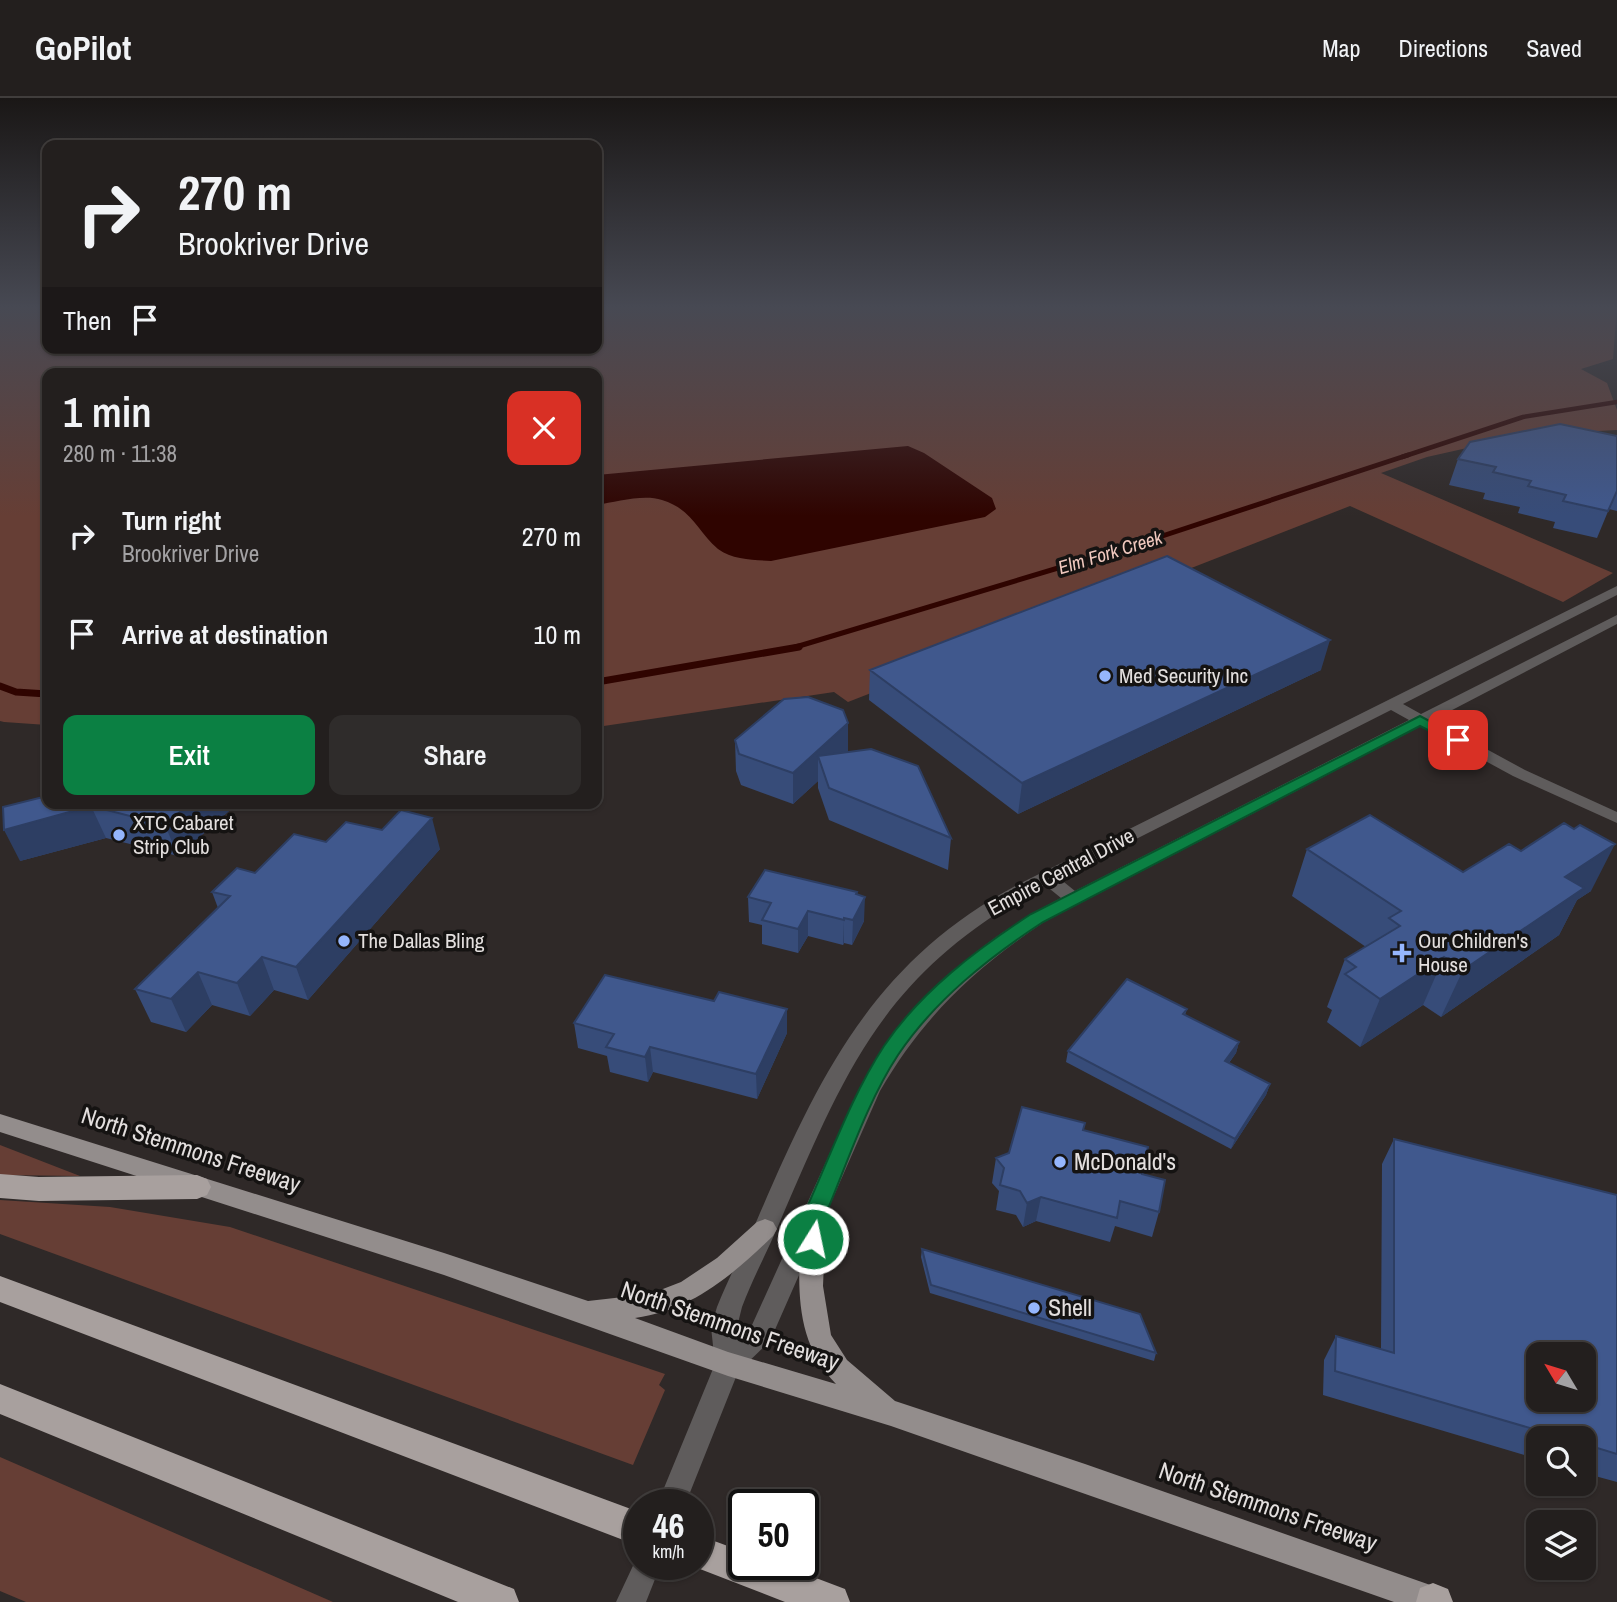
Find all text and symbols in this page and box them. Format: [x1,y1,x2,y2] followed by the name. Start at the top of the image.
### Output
[35,26,131,70] text: GoPilot
[1322,32,1360,64] text: Map
[1398,32,1488,64] text: Directions
[1526,32,1582,64] text: Saved
[178,159,292,225] text: 270 m
[63,168,154,259] icon: right
[178,222,369,265] text: Brookriver Drive
[126,301,164,339] icon: arrive
[63,303,112,338] text: Then
[63,384,152,440] text: 1 min
[507,391,581,465] button: close
[63,438,177,469] text: 280 m · 11:38
[122,503,221,538] text: Turn right
[63,517,101,555] icon: right
[522,519,581,554] text: 270 m
[1055,523,1166,580] water label: Elm Fork Creek
[122,538,259,569] text: Brookriver Drive
[63,615,101,653] icon: arrive
[122,617,328,652] text: Arrive at destination
[534,617,581,652] text: 10 m
[1119,661,1248,690] place label: Med Security Inc
[1097,668,1113,684] marker: Med Security Inc
[1428,710,1488,770] pin
[63,715,315,795] button: Exit
[329,715,581,795] button: Share
[1439,721,1477,759] icon: arrive
[133,808,234,861] place label: XTC Cabaret Strip Club
[983,821,1139,922] street label: Empire Central Drive
[111,827,127,843] marker: XTC Cabaret Strip Club
[358,926,485,955] place label: The Dallas Bling
[1418,926,1528,979] place label: Our Children's House
[336,933,352,949] marker: The Dallas Bling
[1392,943,1412,963] marker: Our Children's House
[78,1099,305,1200] street label: North Stemmons Freeway
[1074,1145,1176,1177] place label: McDonald's
[1052,1154,1068,1170] marker: McDonald's
[776,1202,850,1276] position arrow
[617,1273,844,1377] street label: North Stemmons Freeway
[1048,1291,1092,1323] place label: Shell
[1026,1300,1042,1316] marker: Shell
[1526,1342,1596,1412] north arrow
[1526,1342,1596,1580] map controls
[1526,1426,1596,1496] button: search
[1155,1454,1382,1558] street label: North Stemmons Freeway
[728,1489,819,1580] speed limit sign: 50
[653,1502,684,1549] text: 46
[1526,1510,1596,1580] button: layers
[653,1539,685,1564] text: km/h

